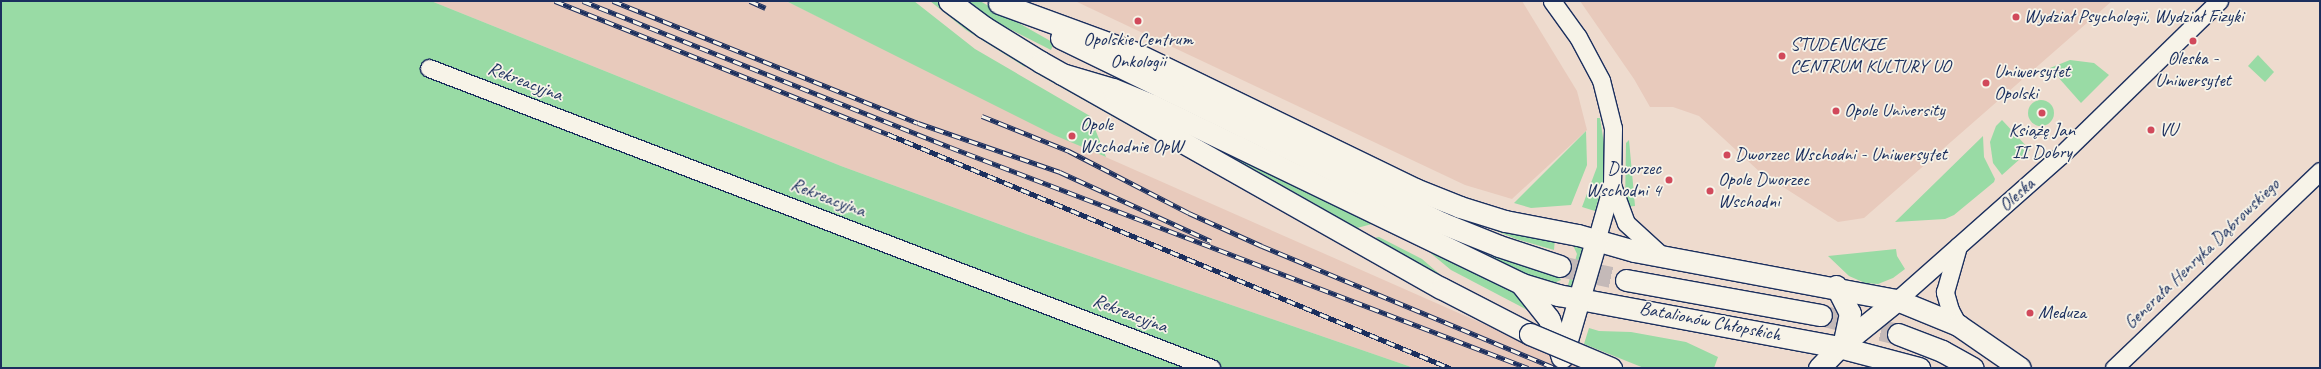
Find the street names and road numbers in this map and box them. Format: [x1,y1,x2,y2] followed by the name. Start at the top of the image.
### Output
[484,57,566,107] street label: Rekreacyjna
[787,173,869,223] street label: Rekreacyjna
[1994,173,2040,217] street label: Oleska
[2119,174,2285,334] street label: Generała Henryka Dąbrowskiego
[1089,289,1171,339] street label: Rekreacyjna
[1637,297,1783,347] street label: Batalionów Chłopskich

